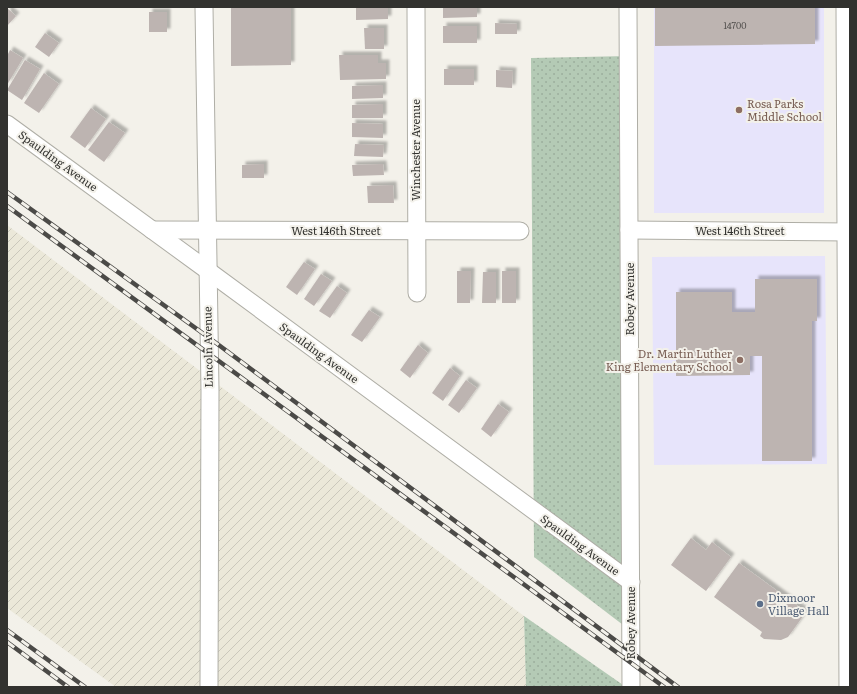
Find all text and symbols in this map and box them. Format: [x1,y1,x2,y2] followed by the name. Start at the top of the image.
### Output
[724,18,746,32] house number: 14700
[747,95,822,124] place label: Rosa Parks Middle School
[407,99,423,201] street label: Winchester Avenue
[734,105,744,115] marker: Rosa Parks Middle School
[16,126,102,195] street label: Spaulding Avenue
[291,222,381,238] street label: West 146th Street
[695,222,785,238] street label: West 146th Street
[621,262,637,336] street label: Robey Avenue
[198,306,216,388] street label: Lincoln Avenue
[277,318,363,387] street label: Spaulding Avenue
[606,345,733,374] place label: Dr. Martin Luther King Elementary School
[735,355,745,365] marker: Dr. Martin Luther King Elementary School
[538,510,624,579] street label: Spaulding Avenue
[622,586,638,660] street label: Robey Avenue
[768,589,830,618] place label: Dixmoor Village Hall
[755,599,765,609] marker: Dixmoor Village Hall

